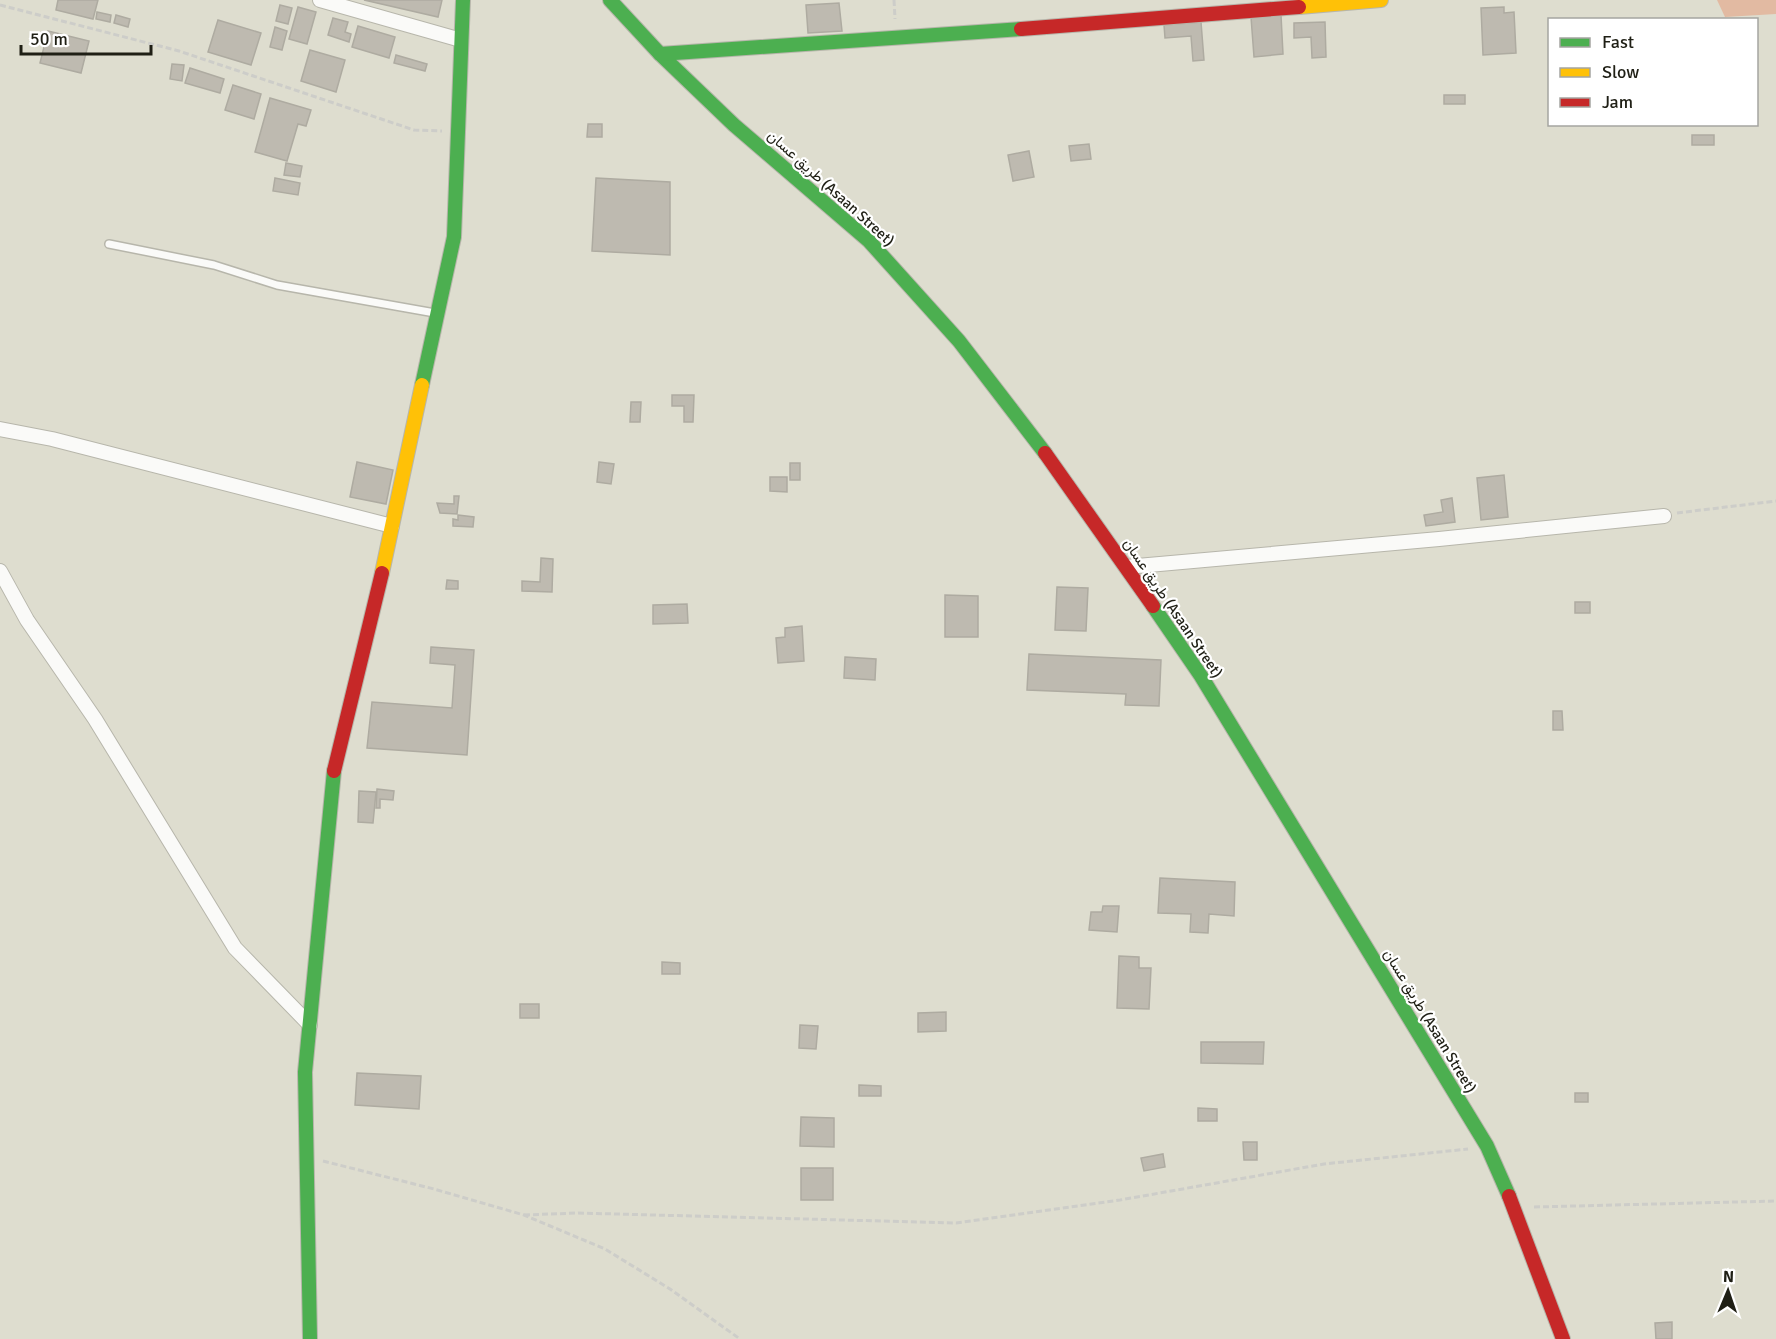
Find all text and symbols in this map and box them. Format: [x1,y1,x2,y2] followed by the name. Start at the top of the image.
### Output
[21,18,152,56] scale bar
[1548,18,1758,126] legend
[30,28,68,50] text: 50 m
[1602,31,1634,53] text: Fast
[1602,61,1639,83] text: Slow
[1602,91,1633,113] text: Jam
[763,126,898,250] street label: طريق عسان (Asaan Street)
[1119,535,1226,682] street label: طريق عسان (Asaan Street)
[1379,946,1480,1097] street label: طريق عسان (Asaan Street)
[1698,1261,1758,1321] north arrow
[1723,1267,1734,1287] text: N

